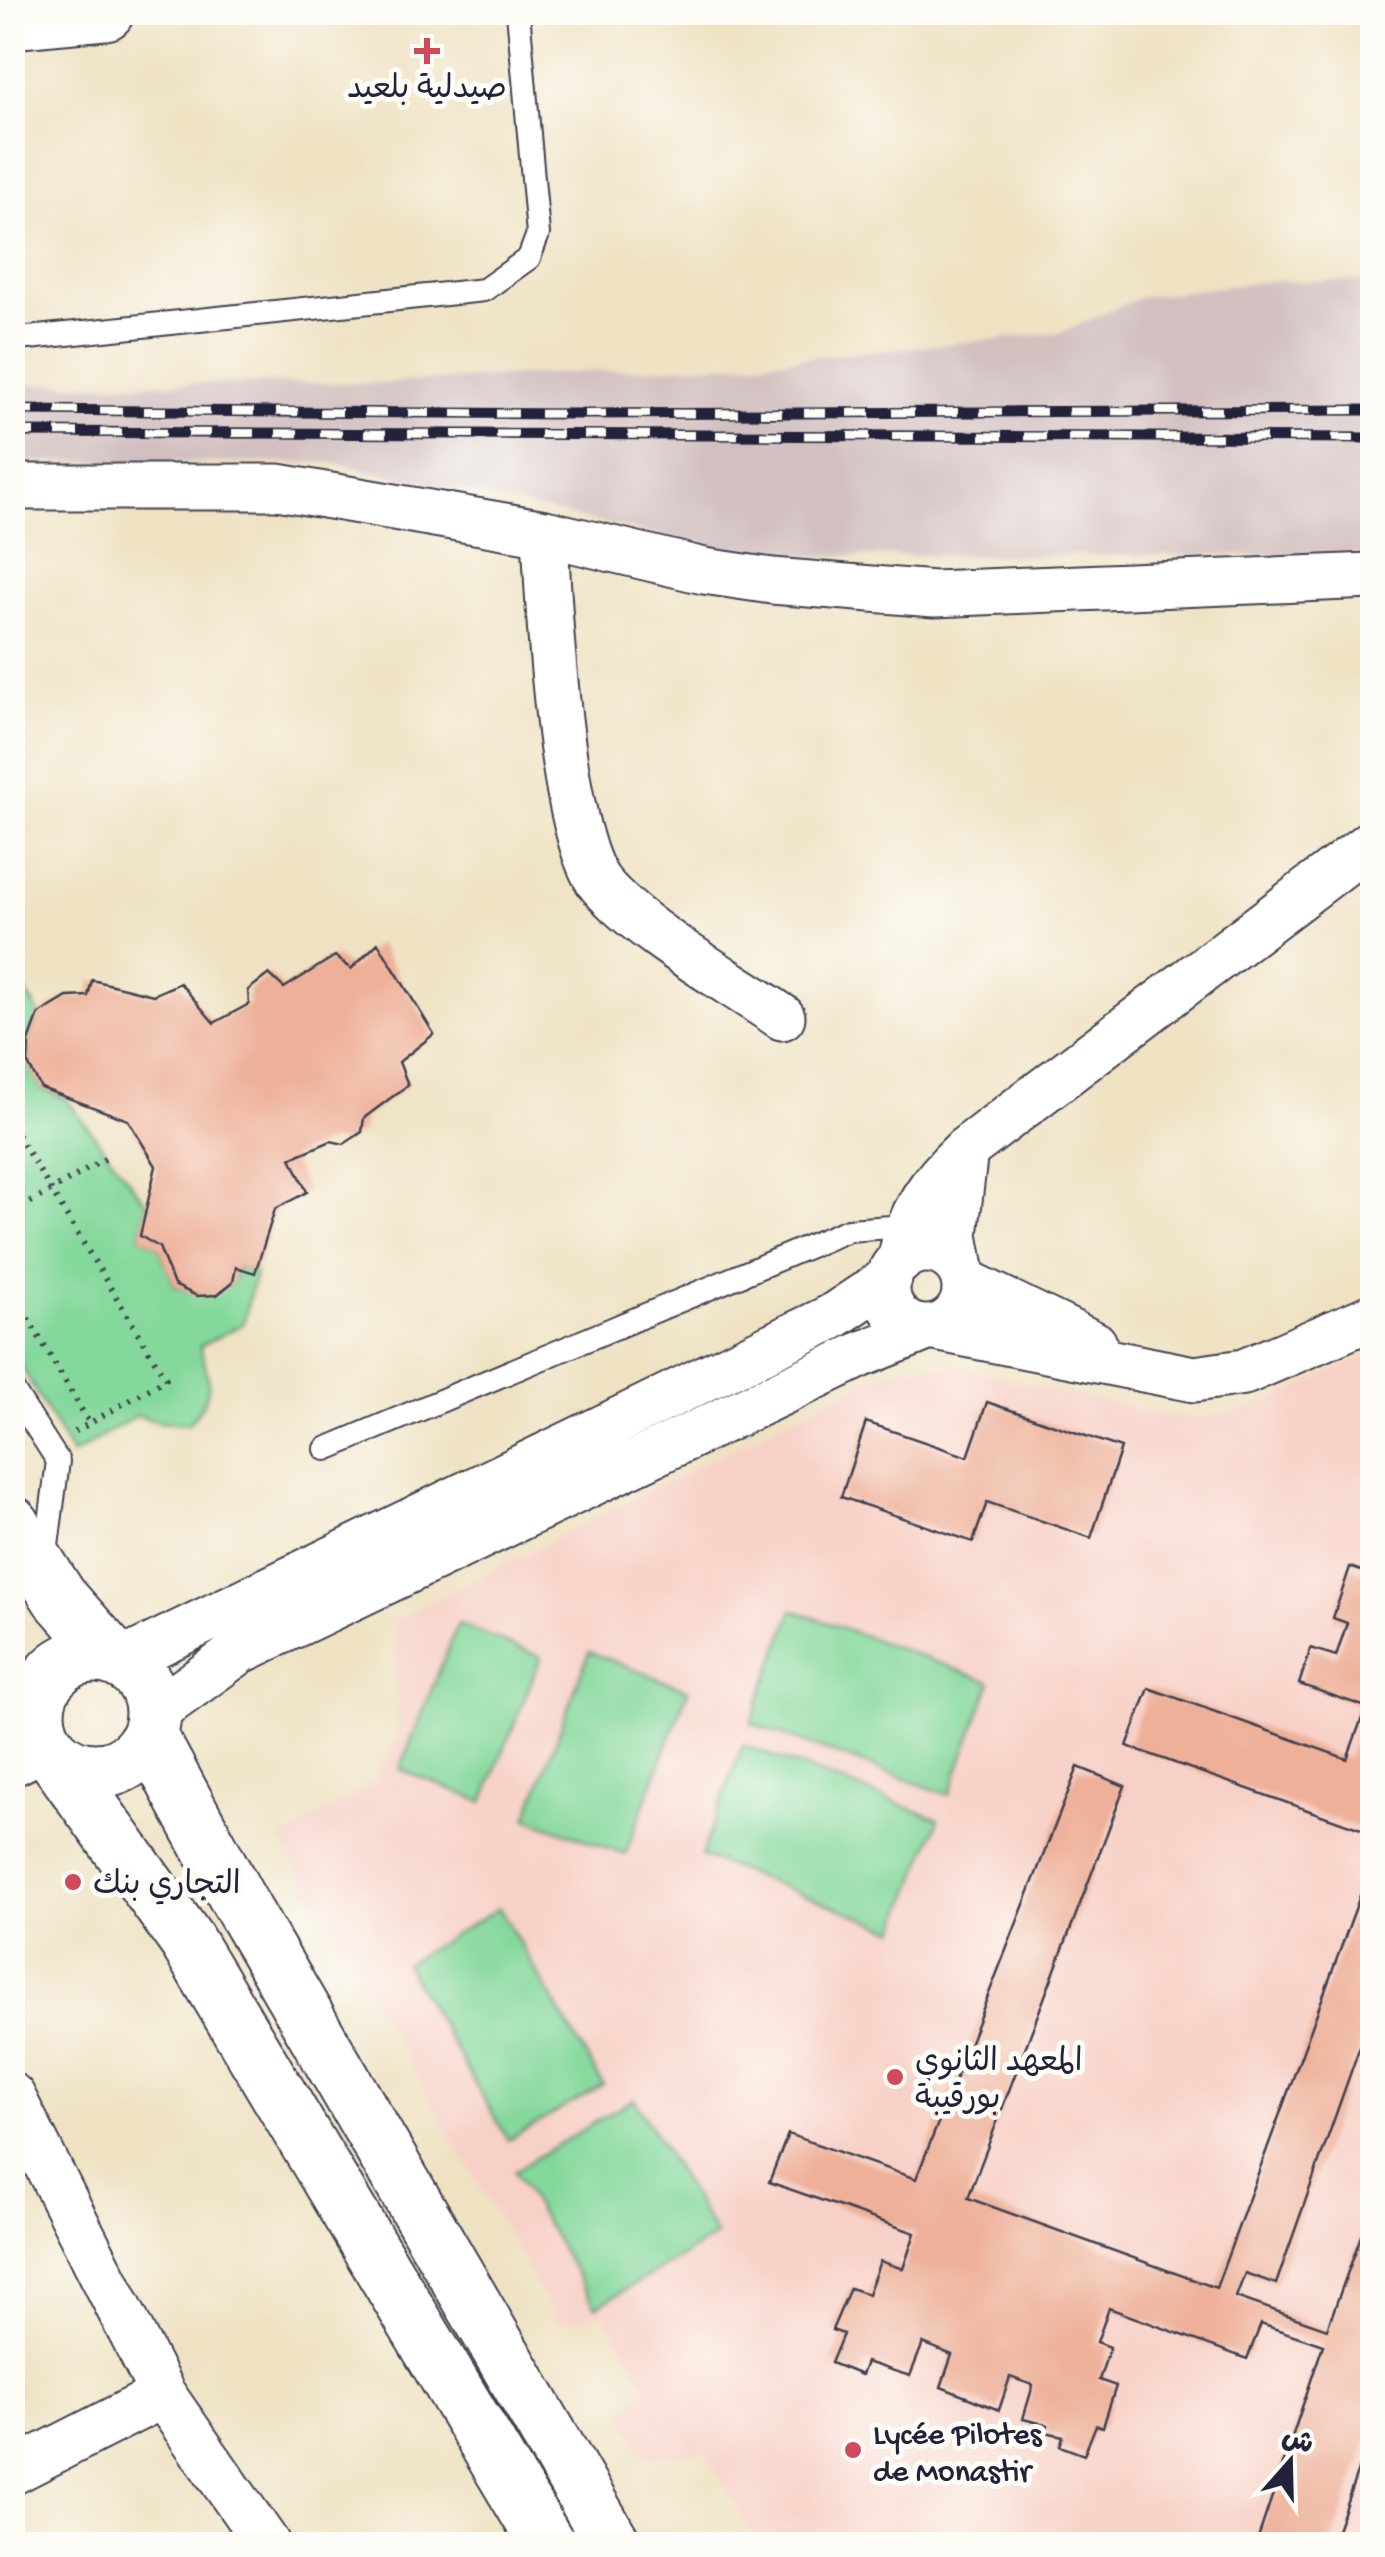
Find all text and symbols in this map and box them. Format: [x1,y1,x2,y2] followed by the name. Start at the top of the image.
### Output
[416,40,438,62] marker: صيدلية بلعيد
[347,72,507,110] place label: صيدلية بلعيد
[93,1868,241,1906] place label: التجاري بنك
[62,1871,84,1893] marker: التجاري بنك
[915,2045,1083,2120] place label: المعهد الثانوي بورقيبة
[884,2066,906,2088] marker: المعهد الثانوي بورقيبة
[1240,2412,1340,2512] north arrow
[873,2418,1043,2493] place label: Lycée Pilotes de Monastir
[1277,2422,1317,2464] text: ش
[842,2439,864,2461] marker: Lycée Pilotes de Monastir

